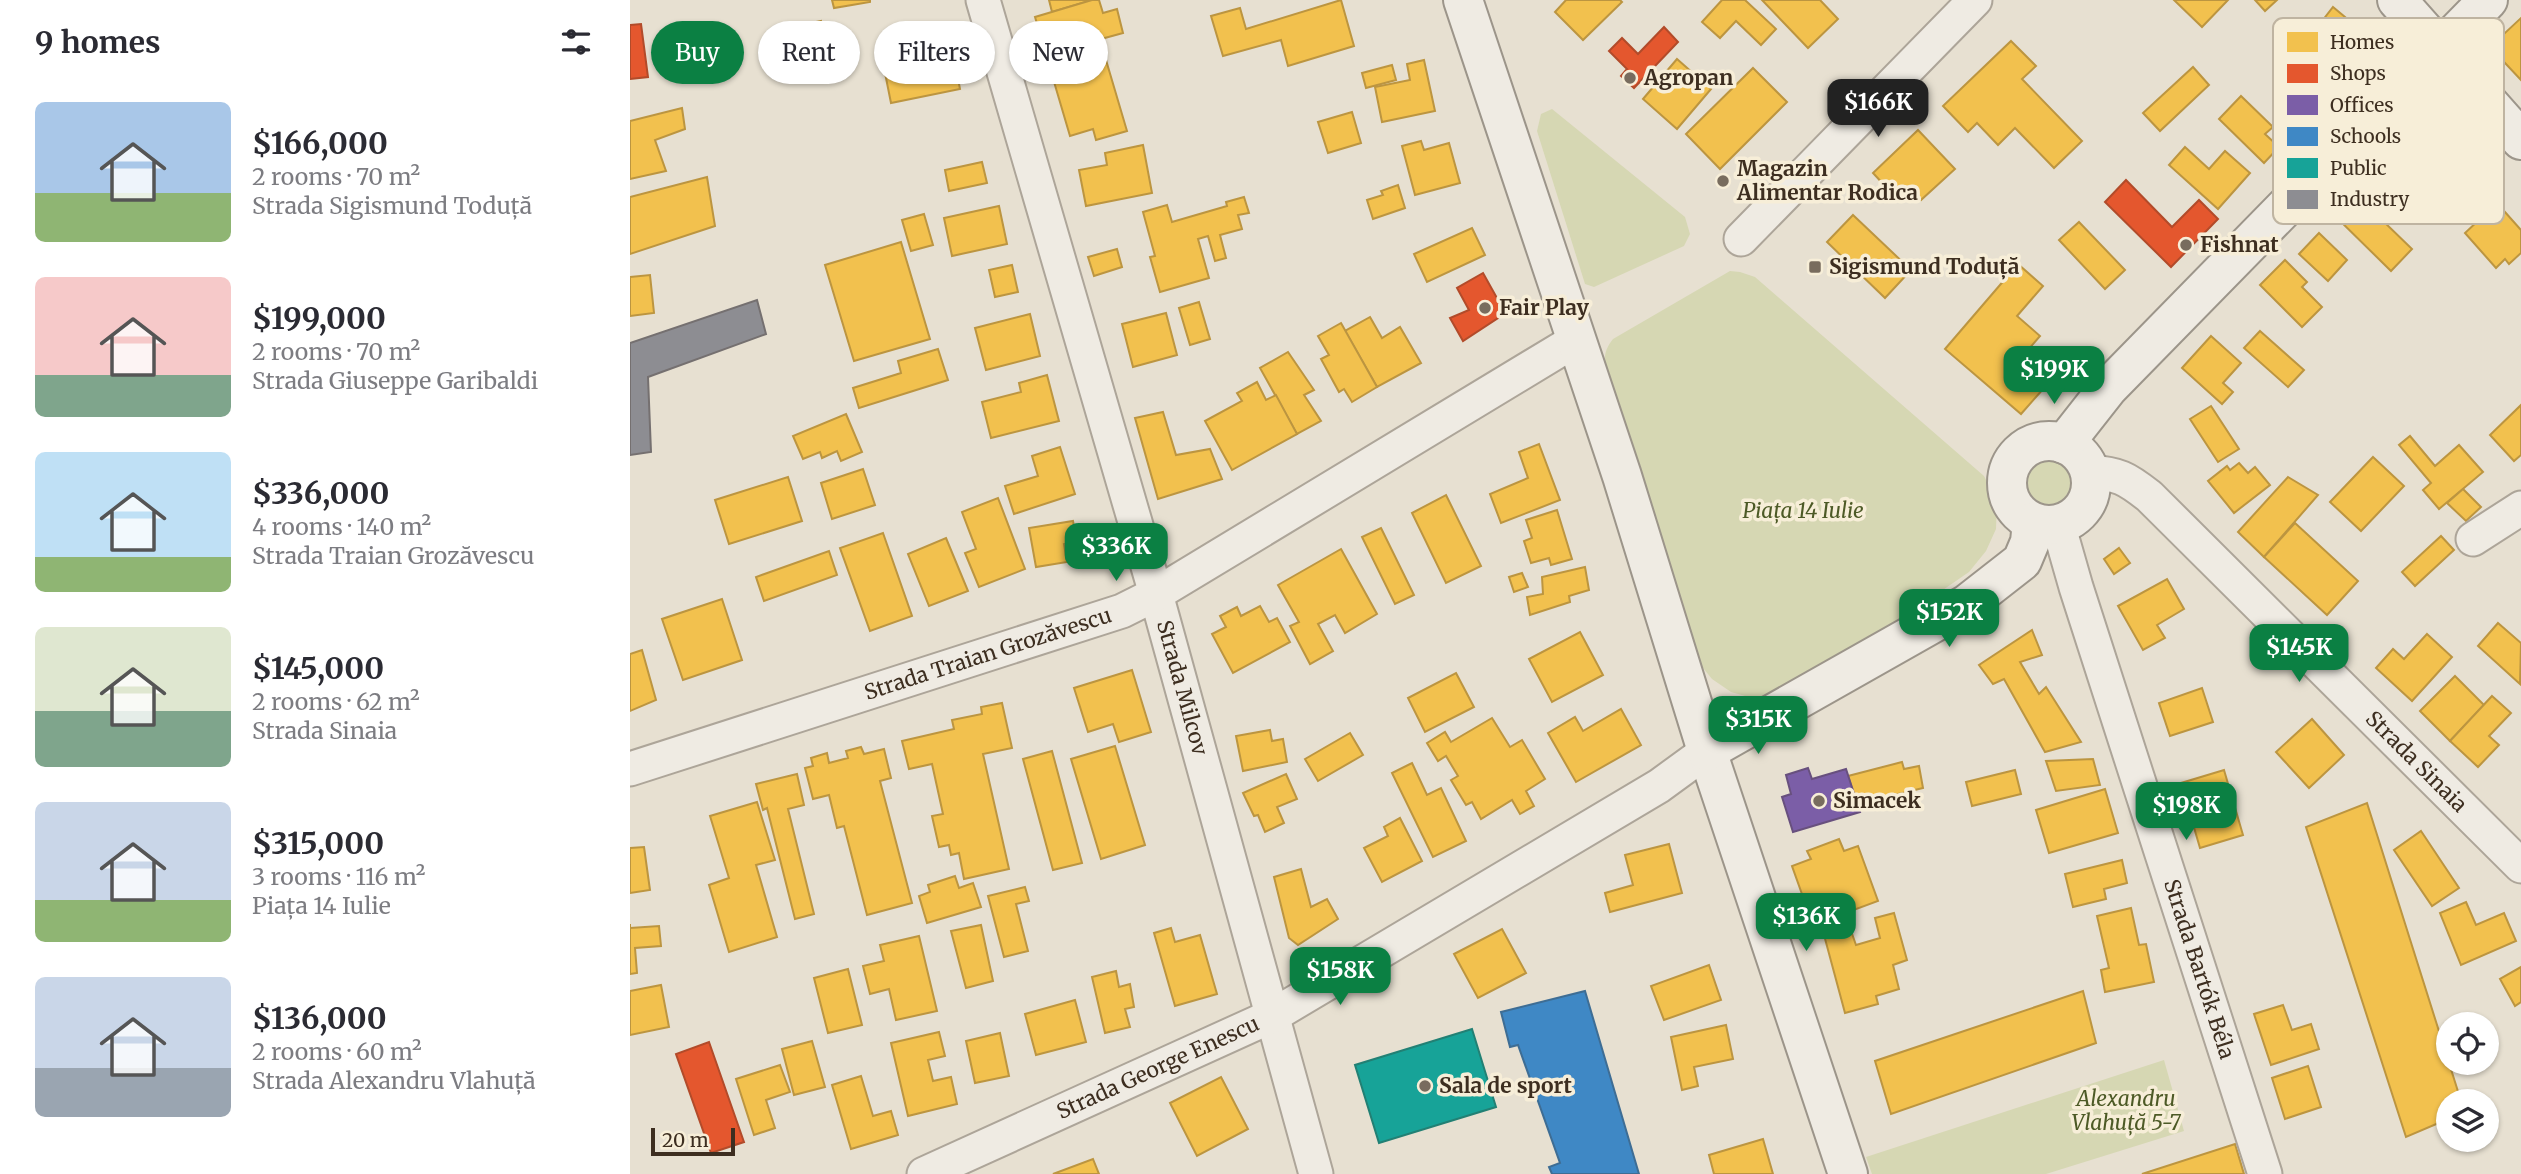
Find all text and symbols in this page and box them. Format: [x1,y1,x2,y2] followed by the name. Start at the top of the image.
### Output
[2273,18,2504,224] legend
[651,21,744,84] chip: Buy
[758,21,860,84] chip: Rent
[874,21,995,84] chip: Filters
[1009,21,1108,84] chip: New
[35,23,161,61] text: 9 homes
[557,23,595,61] icon: filters
[2330,30,2394,54] text: Homes
[2330,61,2386,85] text: Shops
[1643,64,1733,91] place label: Agropan
[1622,70,1638,86] marker: Agropan
[1829,80,1927,139] pin: $166K
[1843,87,1913,116] text: $166K
[2330,93,2394,117] text: Offices
[252,124,388,162] text: $166,000
[2330,124,2401,148] text: Schools
[91,130,175,214] icon: home
[1736,155,1918,206] place label: Magazin Alimentar Rodica
[2330,156,2387,180] text: Public
[252,162,420,191] text: 2 rooms · 70 m²
[1715,173,1731,189] marker: Magazin Alimentar Rodica
[2330,187,2409,211] text: Industry
[252,191,532,220] text: Strada Sigismund Toduță
[2200,231,2279,258] place label: Fishnat
[2178,237,2194,253] marker: Fishnat
[1829,253,2020,280] place label: Sigismund Toduță
[1807,259,1823,275] marker: Sigismund Toduță
[1499,294,1590,321] place label: Fair Play
[252,299,386,337] text: $199,000
[1477,300,1493,316] marker: Fair Play
[91,305,175,389] icon: home
[252,337,420,366] text: 2 rooms · 70 m²
[2005,346,2103,406] pin: $199K
[2020,354,2088,383] text: $199K
[252,366,538,395] text: Strada Giuseppe Garibaldi
[252,474,389,512] text: $336,000
[91,480,175,564] icon: home
[1742,497,1864,524] park label: Piața 14 Iulie
[252,512,431,541] text: 4 rooms · 140 m²
[1067,524,1165,583] pin: $336K
[1081,531,1151,560] text: $336K
[252,541,535,570] text: Strada Traian Grozăvescu
[1900,590,1998,649] pin: $152K
[1915,597,1983,626] text: $152K
[861,601,1115,706] street label: Strada Traian Grozăvescu
[1151,617,1214,759] street label: Strada Milcov
[2250,624,2348,684] pin: $145K
[2265,632,2333,661] text: $145K
[252,649,384,687] text: $145,000
[91,655,175,739] icon: home
[252,687,420,716] text: 2 rooms · 62 m²
[1709,696,1807,756] pin: $315K
[1724,704,1792,733] text: $315K
[2360,705,2473,818] street label: Strada Sinaia
[252,716,397,745] text: Strada Sinaia
[2137,782,2235,842] pin: $198K
[1833,787,1921,814] place label: Simacek
[2152,790,2220,819] text: $198K
[1811,793,1827,809] marker: Simacek
[252,824,384,862] text: $315,000
[91,830,175,914] icon: home
[252,862,426,891] text: 3 rooms · 116 m²
[2158,876,2241,1062] street label: Strada Bartók Béla
[252,891,391,920] text: Piața 14 Iulie
[1757,894,1855,953] pin: $136K
[1772,901,1840,930] text: $136K
[1291,948,1389,1007] pin: $158K
[1306,955,1374,984] text: $158K
[252,999,387,1037] text: $136,000
[91,1005,175,1089] icon: home
[1052,1010,1263,1125] street label: Strada George Enescu
[2436,1012,2499,1152] map controls
[2436,1012,2499,1075] button: locate
[252,1037,422,1066] text: 2 rooms · 60 m²
[252,1066,536,1095] text: Strada Alexandru Vlahuță
[1439,1072,1572,1099] place label: Sala de sport
[1417,1078,1433,1094] marker: Sala de sport
[2072,1085,2181,1136] park label: Alexandru Vlahuță 5-7
[2436,1089,2499,1152] button: layers
[651,1125,735,1157] scale bar
[662,1128,709,1152] text: 20 m

